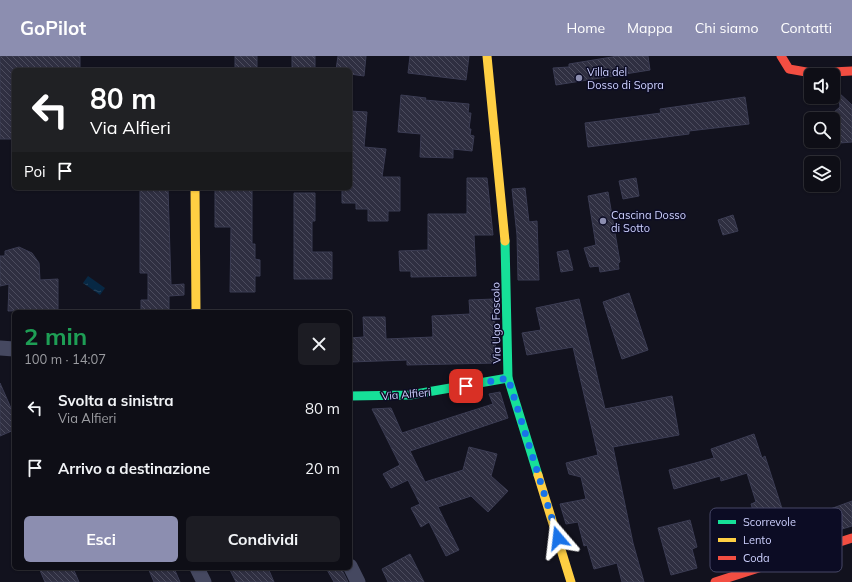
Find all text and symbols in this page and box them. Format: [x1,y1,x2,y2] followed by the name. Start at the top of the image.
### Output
[20,16,86,40] text: GoPilot
[566,19,605,37] text: Home
[627,19,673,37] text: Mappa
[695,19,758,37] text: Chi siamo
[780,19,832,37] text: Contatti
[587,65,664,92] place label: Villa del Dosso di Sopra
[804,68,840,192] map controls
[804,68,840,104] button: sound
[574,73,584,83] marker: Villa del Dosso di Sopra
[90,81,156,116] text: 80 m
[24,84,76,136] icon: left
[804,112,840,148] button: search
[90,116,171,139] text: Via Alfieri
[804,156,840,192] button: layers
[54,160,76,182] icon: arrive
[24,162,46,181] text: Poi
[611,208,686,235] place label: Cascina Dosso di Sotto
[598,216,608,226] marker: Cascina Dosso di Sotto
[488,282,504,364] street label: Via Ugo Foscolo
[24,321,87,351] text: 2 min
[298,323,340,365] button: close
[24,351,106,367] text: 100 m · 14:07
[449,369,483,403] pin
[455,375,477,397] icon: arrive
[381,385,431,403] street label: Via Alfieri
[58,391,174,410] text: Svolta a sinistra
[24,397,46,419] icon: left
[305,399,340,418] text: 80 m
[58,410,116,426] text: Via Alfieri
[24,457,46,479] icon: arrive
[58,459,210,478] text: Arrivo a destinazione
[305,459,340,478] text: 20 m
[710,508,842,572] legend
[743,515,796,529] text: Scorrevole
[24,516,178,562] button: Esci
[186,516,340,562] button: Condividi
[537,517,579,559] position arrow
[743,533,771,547] text: Lento
[743,551,770,565] text: Coda

